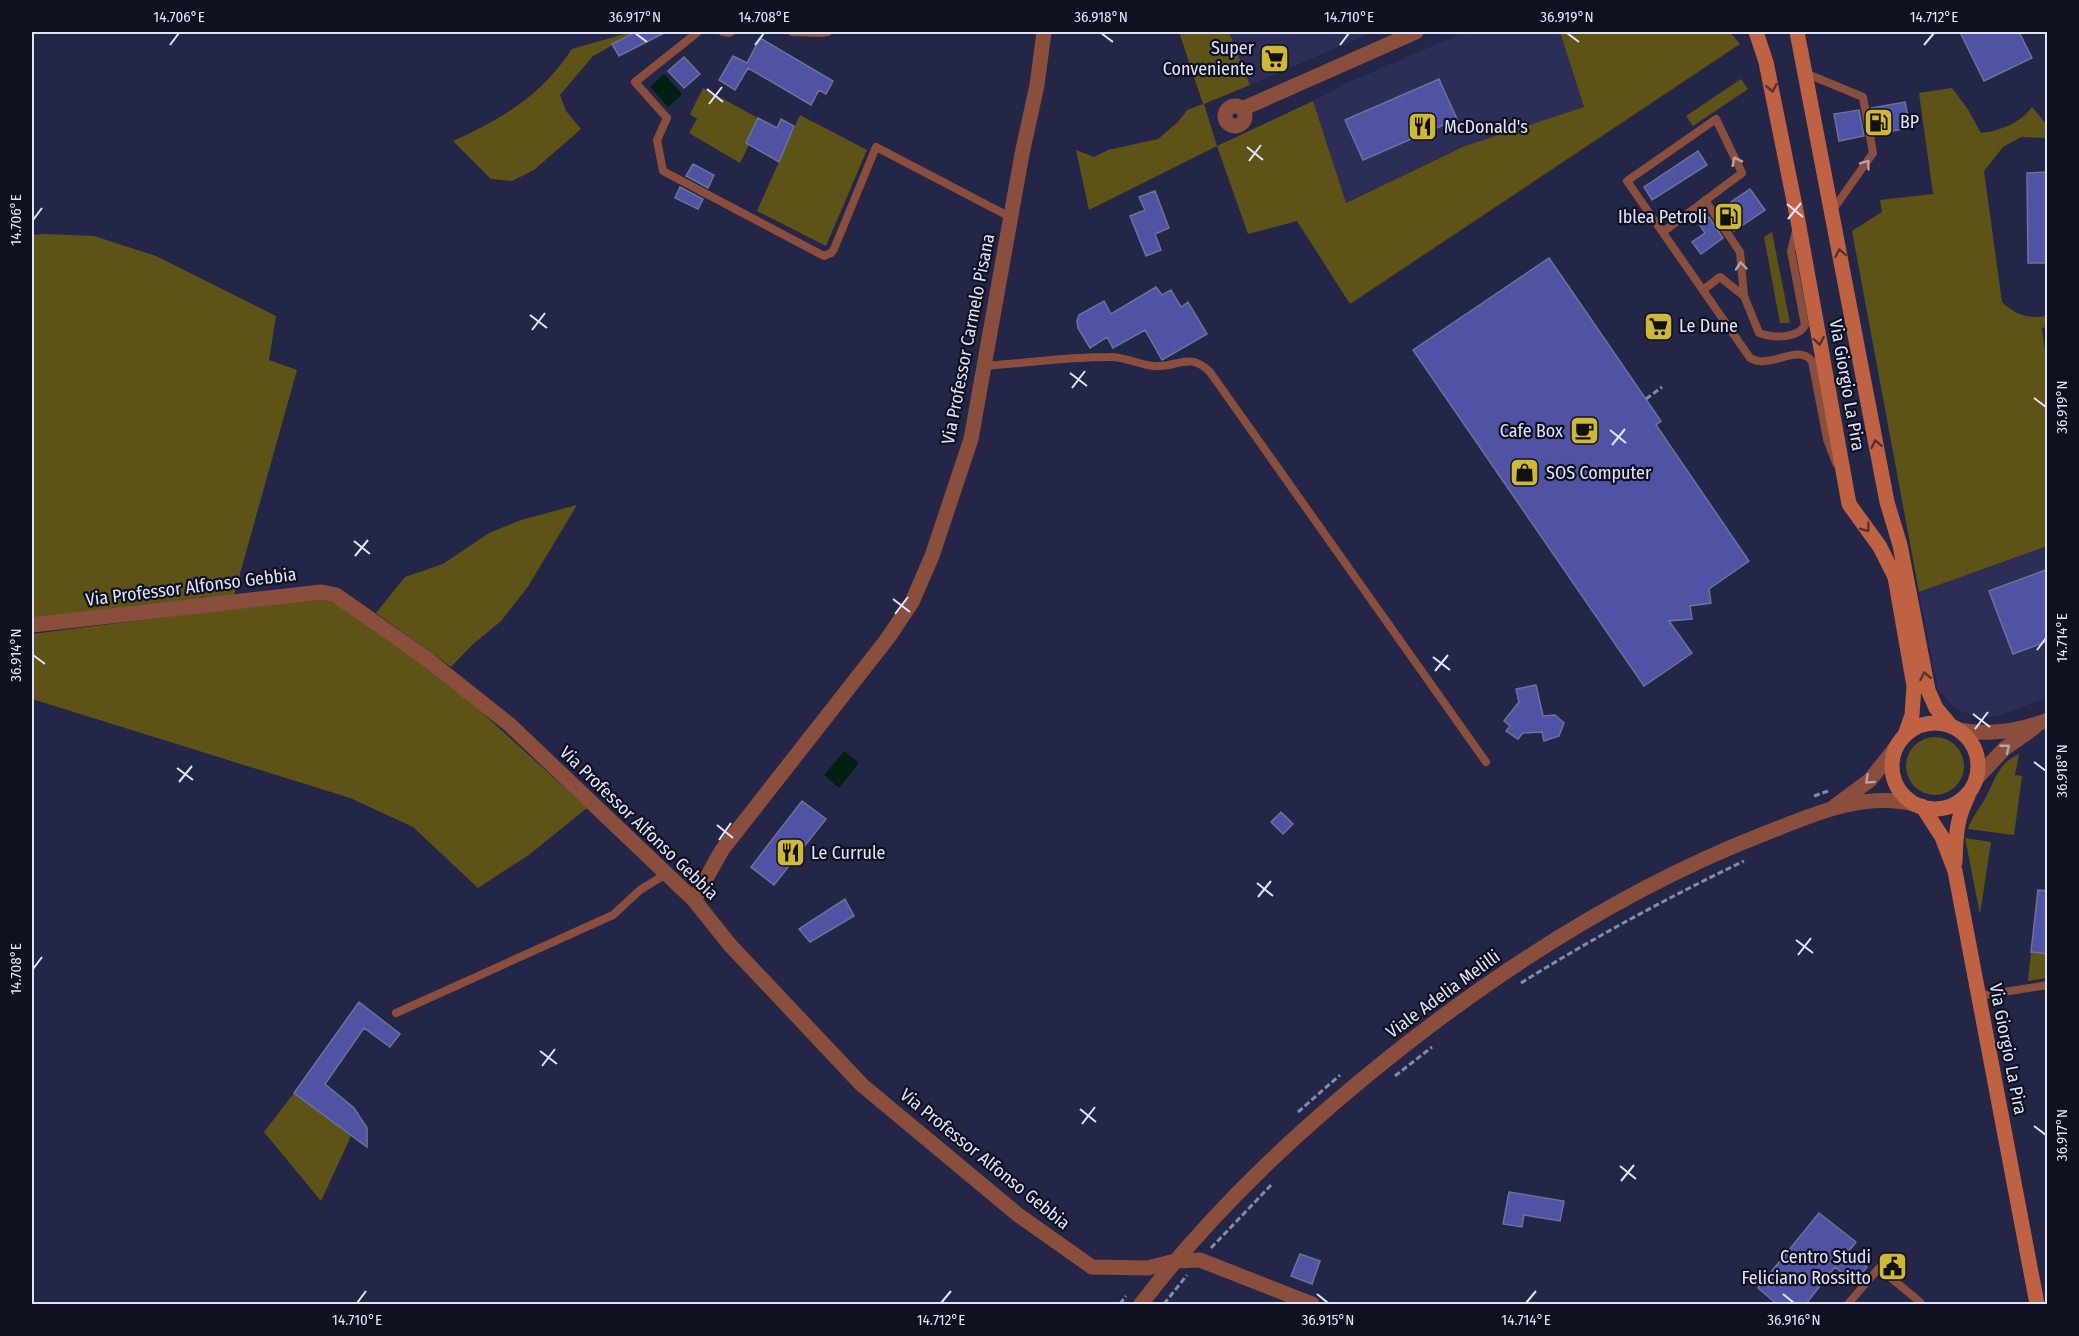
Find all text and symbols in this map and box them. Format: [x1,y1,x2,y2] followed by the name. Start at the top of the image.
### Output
[153,8,205,26] text: 14.706°E
[609,8,661,26] text: 36.917°N
[738,8,790,26] text: 14.708°E
[1074,8,1128,26] text: 36.918°N
[1324,8,1374,26] text: 14.710°E
[1540,8,1594,26] text: 36.919°N
[1910,8,1958,26] text: 14.712°E
[1163,37,1255,80] place label: Super Conveniente
[1259,42,1291,74] supermarket icon: Super Conveniente
[1765,82,1778,92] one-way arrow
[1863,106,1895,138] fuel station icon: BP
[1407,111,1439,143] restaurant icon: McDonald's
[1900,111,1919,133] place label: BP
[1444,116,1528,138] place label: McDonald's
[1731,156,1743,167] one-way arrow
[1859,159,1870,170] one-way arrow
[7,194,25,246] text: 14.706°E
[1712,201,1744,233] fuel station icon: Iblea Petroli
[1618,206,1707,228] place label: Iblea Petroli
[937,232,999,446] street label: Via Professor Carmelo Pisana
[1834,248,1847,258] one-way arrow
[1735,261,1748,270] one-way arrow
[1642,310,1674,342] supermarket icon: Le Dune
[1679,315,1738,337] place label: Le Dune
[1825,318,1869,453] street label: Via Giorgio La Pira
[1812,336,1825,346] one-way arrow
[2053,380,2071,434] text: 36.919°N
[1568,415,1600,447] cafe icon: Cafe Box
[1500,420,1563,442] place label: Cafe Box
[1870,440,1883,450] one-way arrow
[1509,457,1541,489] shop icon: SOS Computer
[1546,462,1652,484] place label: SOS Computer
[1859,522,1870,533] one-way arrow
[84,563,298,611] street label: Via Professor Alfonso Gebbia
[2053,613,2071,663] text: 14.714°E
[7,628,25,682] text: 36.914°N
[1919,672,1932,682] one-way arrow
[555,741,723,905] street label: Via Professor Alfonso Gebbia
[2053,744,2071,798] text: 36.918°N
[1999,745,2010,756] one-way arrow
[1865,773,1875,784] one-way arrow
[774,837,806,869] restaurant icon: Le Currule
[811,842,886,864] place label: Le Currule
[7,943,25,995] text: 14.708°E
[1382,945,1504,1043] street label: Viale Adelia Melilli
[1984,982,2032,1117] street label: Via Giorgio La Pira
[896,1084,1074,1234] street label: Via Professor Alfonso Gebbia
[2053,1109,2071,1161] text: 36.917°N
[1742,1246,1871,1289] place label: Centro Studi Feliciano Rossitto
[1876,1251,1908,1283] public building icon: Centro Studi Feliciano Rossitto
[332,1311,382,1329] text: 14.710°E
[917,1311,965,1329] text: 14.712°E
[1302,1311,1354,1329] text: 36.915°N
[1501,1311,1551,1329] text: 14.714°E
[1767,1311,1821,1329] text: 36.916°N

